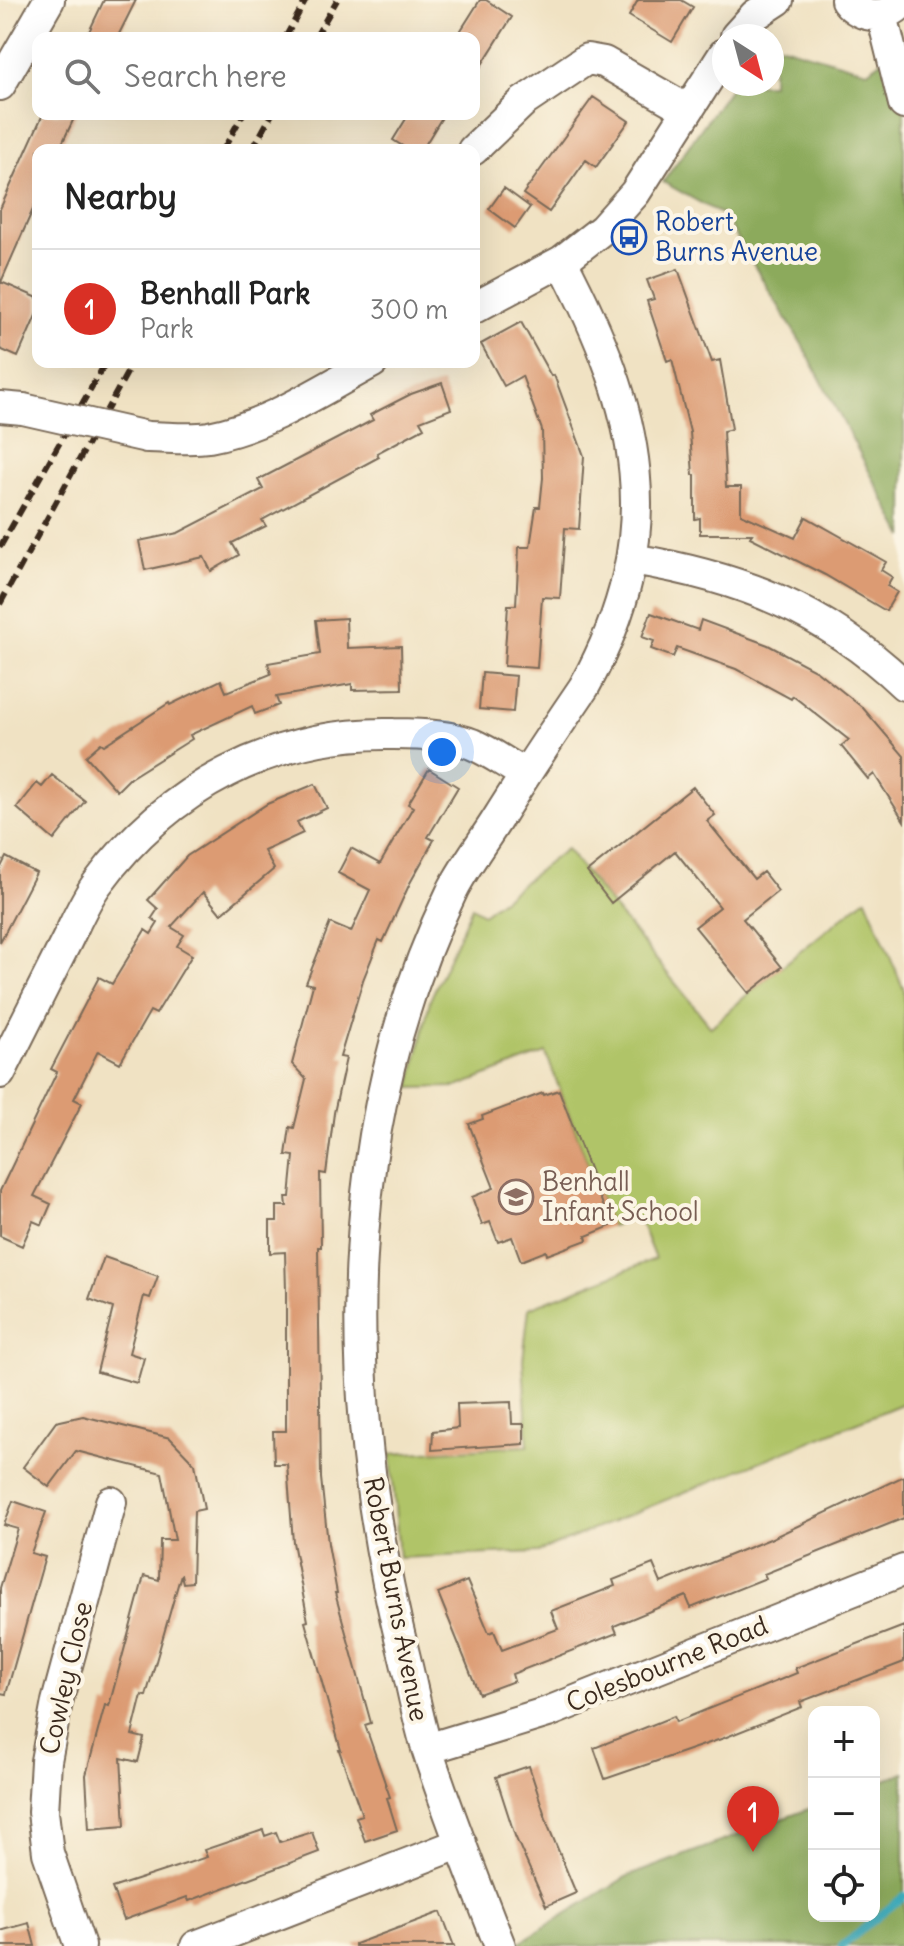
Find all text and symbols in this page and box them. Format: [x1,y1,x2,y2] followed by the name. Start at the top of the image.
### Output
[712,24,784,96] north arrow
[32,32,480,120] search box
[60,54,104,98] icon: search
[124,57,287,95] text: Search here
[64,175,177,218] text: Nearby
[655,205,818,268] place label: Robert Burns Avenue
[610,218,648,256] bus stop icon: Robert Burns Avenue
[140,274,310,312] text: Benhall Park
[85,293,95,326] text: 1
[370,293,448,326] text: 300 m
[140,312,194,345] text: Park
[422,732,462,772] your location
[542,1165,699,1228] place label: Benhall Infant School
[497,1178,535,1216] school or university icon: Benhall Infant School
[357,1474,436,1724] street label: Robert Burns Avenue
[32,1598,99,1758] street label: Cowley Close
[561,1608,772,1719] street label: Colesbourne Road
[808,1706,880,1922] map controls
[808,1706,880,1778] button: +
[808,1778,880,1850] button: −
[727,1786,779,1852] pin: 1
[808,1850,880,1922] button: locate

